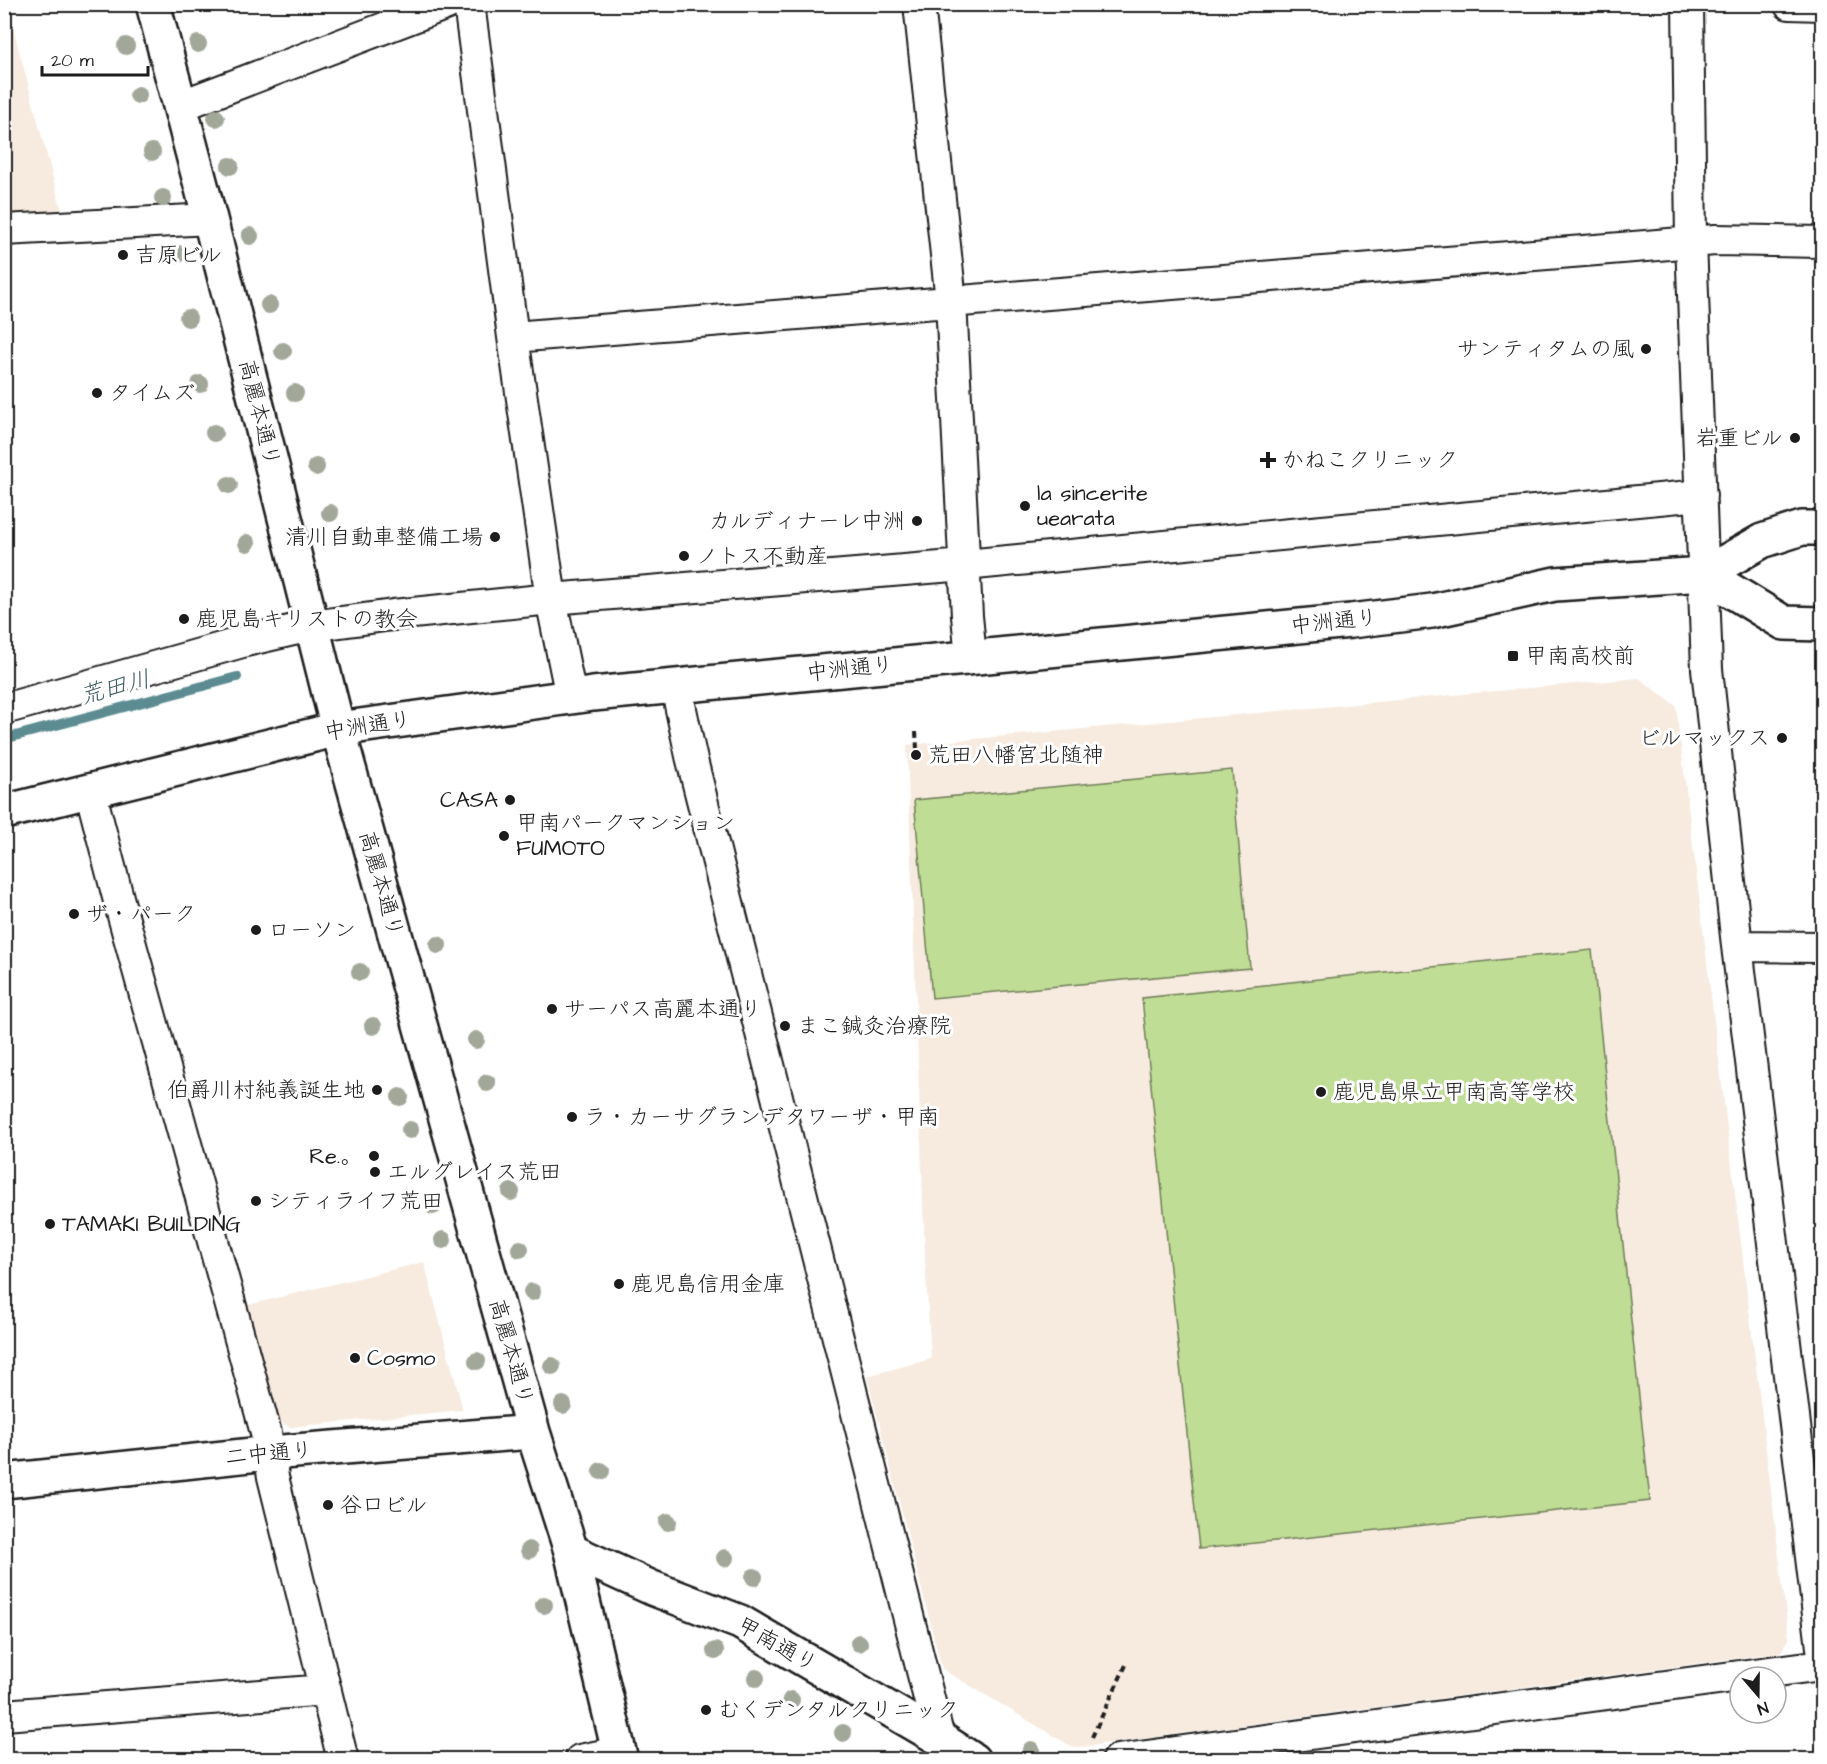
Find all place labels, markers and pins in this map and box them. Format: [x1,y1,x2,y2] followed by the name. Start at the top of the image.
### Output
[135,240,223,271] place label: 吉原ビル
[116,248,130,262] marker: 吉原ビル
[1457,334,1634,365] place label: サンティタムの風
[1639,342,1653,356] marker: サンティタムの風
[109,378,195,409] place label: タイムズ
[90,386,104,400] marker: タイムズ
[1695,423,1783,454] place label: 岩重ビル
[1788,431,1802,445] marker: 岩重ビル
[1282,445,1458,476] place label: かねこクリニック
[1259,451,1277,469] marker: かねこクリニック
[1037,478,1148,534] place label: la sincerite uearata
[1018,499,1032,513] marker: la sincerite uearata
[709,506,905,537] place label: カルディナーレ中洲
[910,514,924,528] marker: カルディナーレ中洲
[285,522,483,553] place label: 清川自動車整備工場
[488,530,502,544] marker: 清川自動車整備工場
[696,541,828,572] place label: ノトス不動産
[677,549,691,563] marker: ノトス不動産
[196,604,418,635] place label: 鹿児島キリストの教会
[177,612,191,626] marker: 鹿児島キリストの教会
[1525,641,1635,672] place label: 甲南高校前
[1506,649,1520,663] marker: 甲南高校前
[1638,723,1770,754] place label: ビルマックス
[1775,731,1789,745] marker: ビルマックス
[928,740,1104,771] place label: 荒田八幡宮北随神
[909,748,923,762] marker: 荒田八幡宮北随神
[440,785,498,816] place label: CASA
[503,793,517,807] marker: CASA
[516,808,735,864] place label: 甲南パークマンション FUMOTO
[497,829,511,843] marker: 甲南パークマンション FUMOTO
[86,899,196,930] place label: ザ・パーク
[67,907,81,921] marker: ザ・パーク
[268,915,356,946] place label: ローソン
[249,923,263,937] marker: ローソン
[564,994,762,1025] place label: サーパス高麗本通り
[545,1002,559,1016] marker: サーパス高麗本通り
[797,1011,951,1042] place label: まこ鍼灸治療院
[778,1019,792,1033] marker: まこ鍼灸治療院
[167,1075,365,1106] place label: 伯爵川村純義誕生地
[1333,1077,1575,1108] place label: 鹿児島県立甲南高等学校
[370,1083,384,1097] marker: 伯爵川村純義誕生地
[1314,1085,1328,1099] marker: 鹿児島県立甲南高等学校
[584,1102,939,1133] place label: ラ・カーサグランデタワーザ・甲南
[565,1110,579,1124] marker: ラ・カーサグランデタワーザ・甲南
[309,1141,362,1172] place label: Re.。
[367,1149,381,1163] marker: Re.。
[387,1157,561,1188] place label: エルグレイス荒田
[368,1165,382,1179] marker: エルグレイス荒田
[268,1186,443,1217] place label: シティライフ荒田
[249,1194,263,1208] marker: シティライフ荒田
[62,1209,241,1240] place label: TAMAKI BUILDING
[43,1217,57,1231] marker: TAMAKI BUILDING
[631,1269,785,1300] place label: 鹿児島信用金庫
[612,1277,626,1291] marker: 鹿児島信用金庫
[367,1343,436,1374] place label: Cosmo
[348,1351,362,1365] marker: Cosmo
[340,1490,428,1521] place label: 谷口ビル
[321,1498,335,1512] marker: 谷口ビル
[718,1695,959,1726] place label: むくデンタルクリニック
[699,1703,713,1717] marker: むくデンタルクリニック

